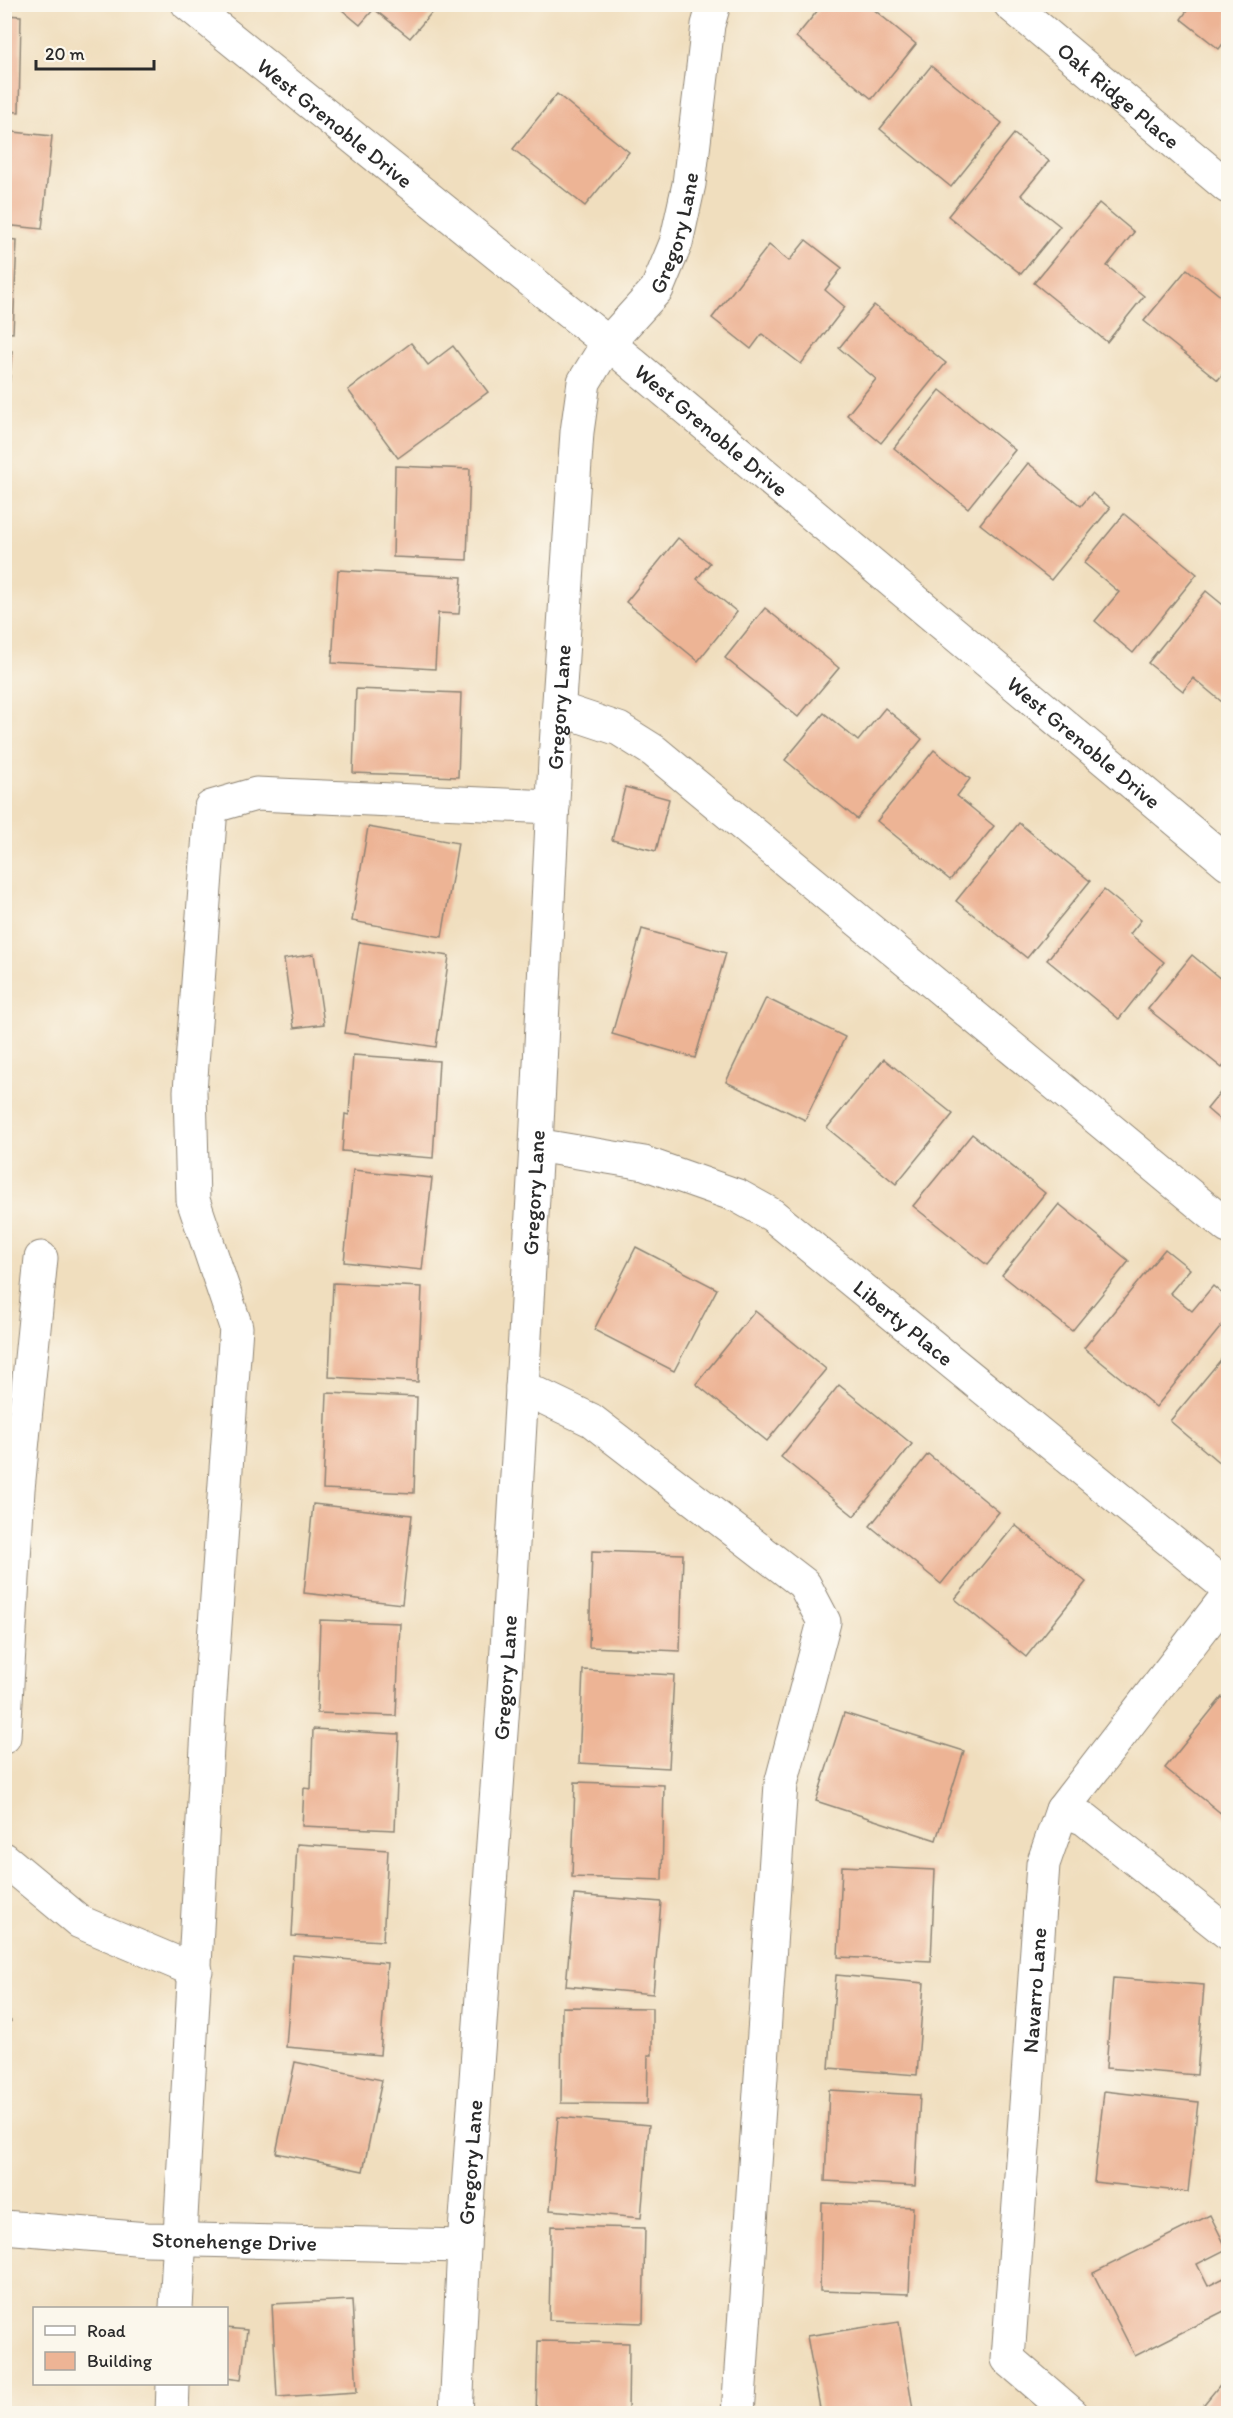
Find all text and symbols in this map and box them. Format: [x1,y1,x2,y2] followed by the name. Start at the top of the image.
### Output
[36,33,154,71] scale bar
[1052,37,1185,155] street label: Oak Ridge Place
[45,43,85,65] text: 20 m
[251,52,418,194] street label: West Grenoble Drive
[644,171,704,298] street label: Gregory Lane
[629,358,794,502] street label: West Grenoble Drive
[542,644,577,771] street label: Gregory Lane
[1001,670,1166,815] street label: West Grenoble Drive
[517,1129,551,1256] street label: Gregory Lane
[848,1274,959,1372] street label: Liberty Place
[487,1614,523,1741] street label: Gregory Lane
[1017,1927,1052,2054] street label: Navarro Lane
[453,2099,488,2226] street label: Gregory Lane
[152,2226,317,2257] street label: Stonehenge Drive
[33,2307,228,2385] legend
[87,2320,126,2342] text: Road
[87,2350,153,2372] text: Building

